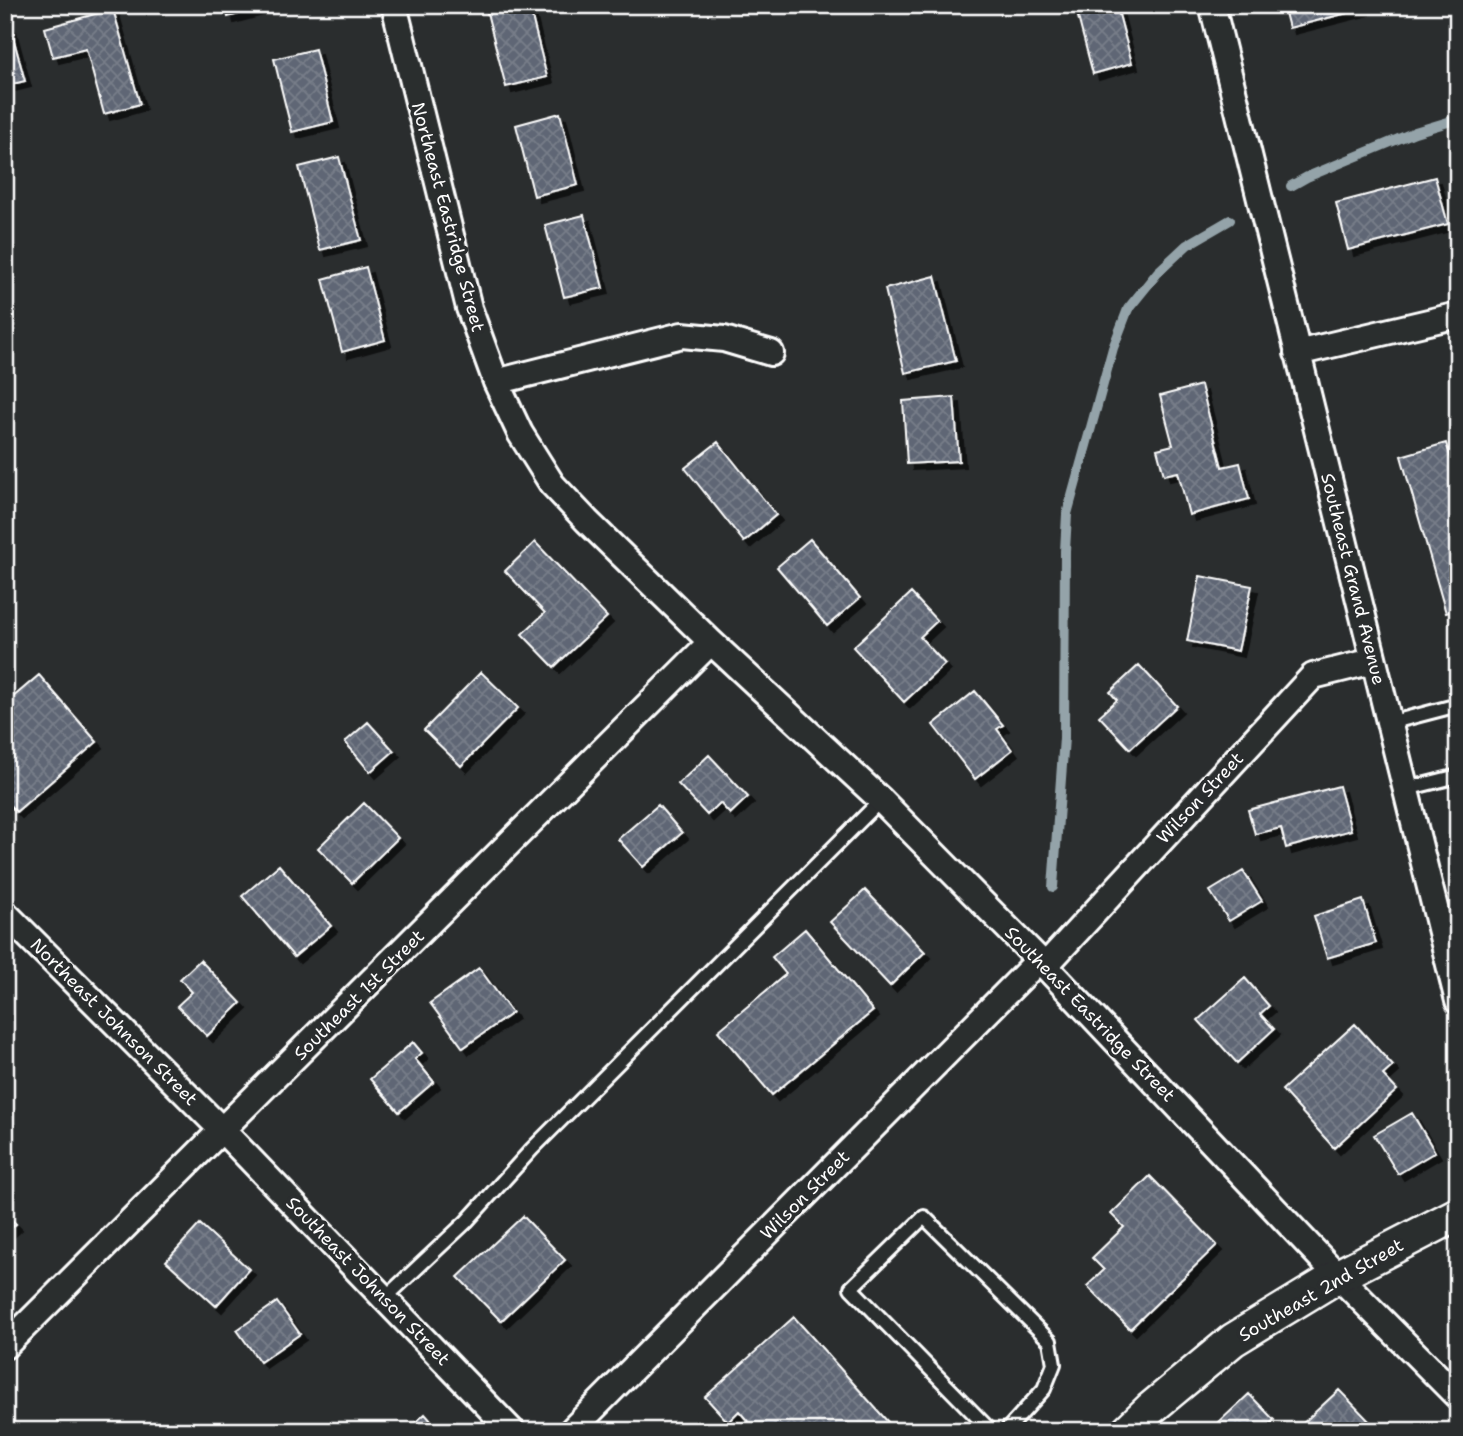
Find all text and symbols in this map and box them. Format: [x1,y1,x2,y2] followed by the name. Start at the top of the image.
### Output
[406,99,490,335] street label: Northeast Eastridge Street
[1315,471,1391,687] street label: Southeast Grand Avenue
[1151,747,1249,849] street label: Wilson Street
[999,921,1181,1107] street label: Southeast Eastridge Street
[288,924,430,1066] street label: Southeast 1st Street
[25,933,203,1111] street label: Northeast Johnson Street
[755,1145,855,1245] street label: Wilson Street
[281,1191,455,1371] street label: Southeast Johnson Street
[1234,1233,1408,1347] street label: Southeast 2nd Street

